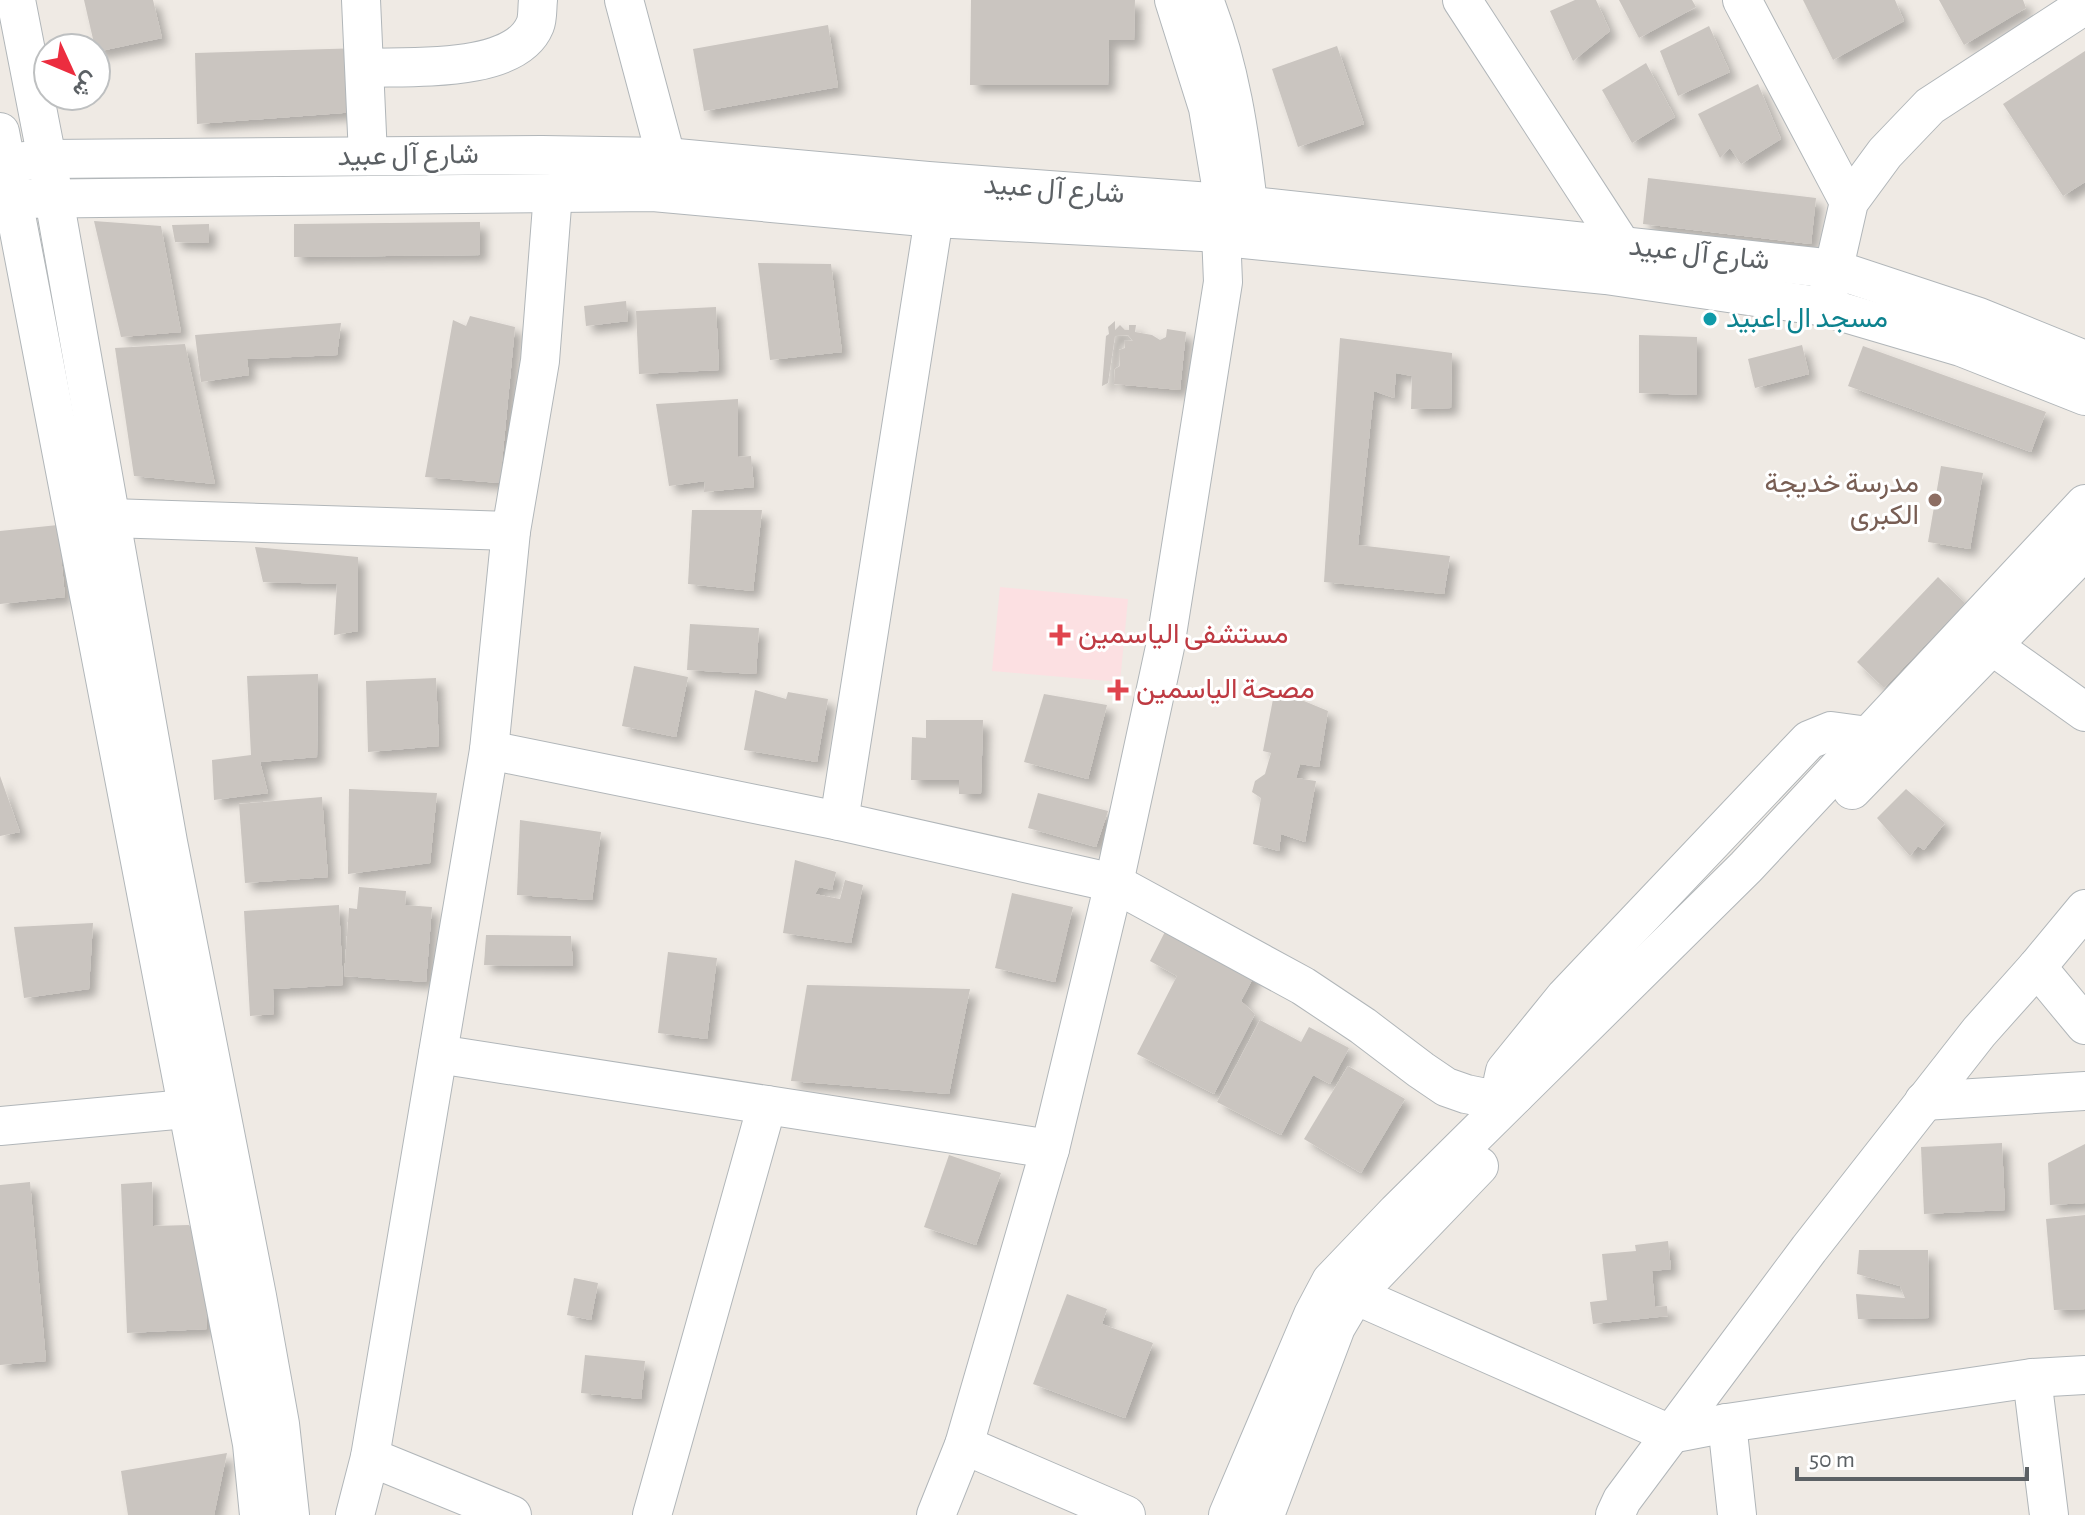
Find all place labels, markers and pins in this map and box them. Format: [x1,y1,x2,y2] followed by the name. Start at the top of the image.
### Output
[1726,305,1888,334] place label: مسجد ال اعبيد
[1701,310,1719,328] marker: مسجد ال اعبيد
[1765,470,1919,532] place label: مدرسة خديجة الكبرى
[1926,491,1944,509] marker: مدرسة خديجة الكبرى
[1078,621,1288,650] place label: مستشفى الياسمين
[1049,624,1071,646] marker: مستشفى الياسمين
[1136,676,1315,705] place label: مصحة الياسمين
[1107,679,1129,701] marker: مصحة الياسمين

